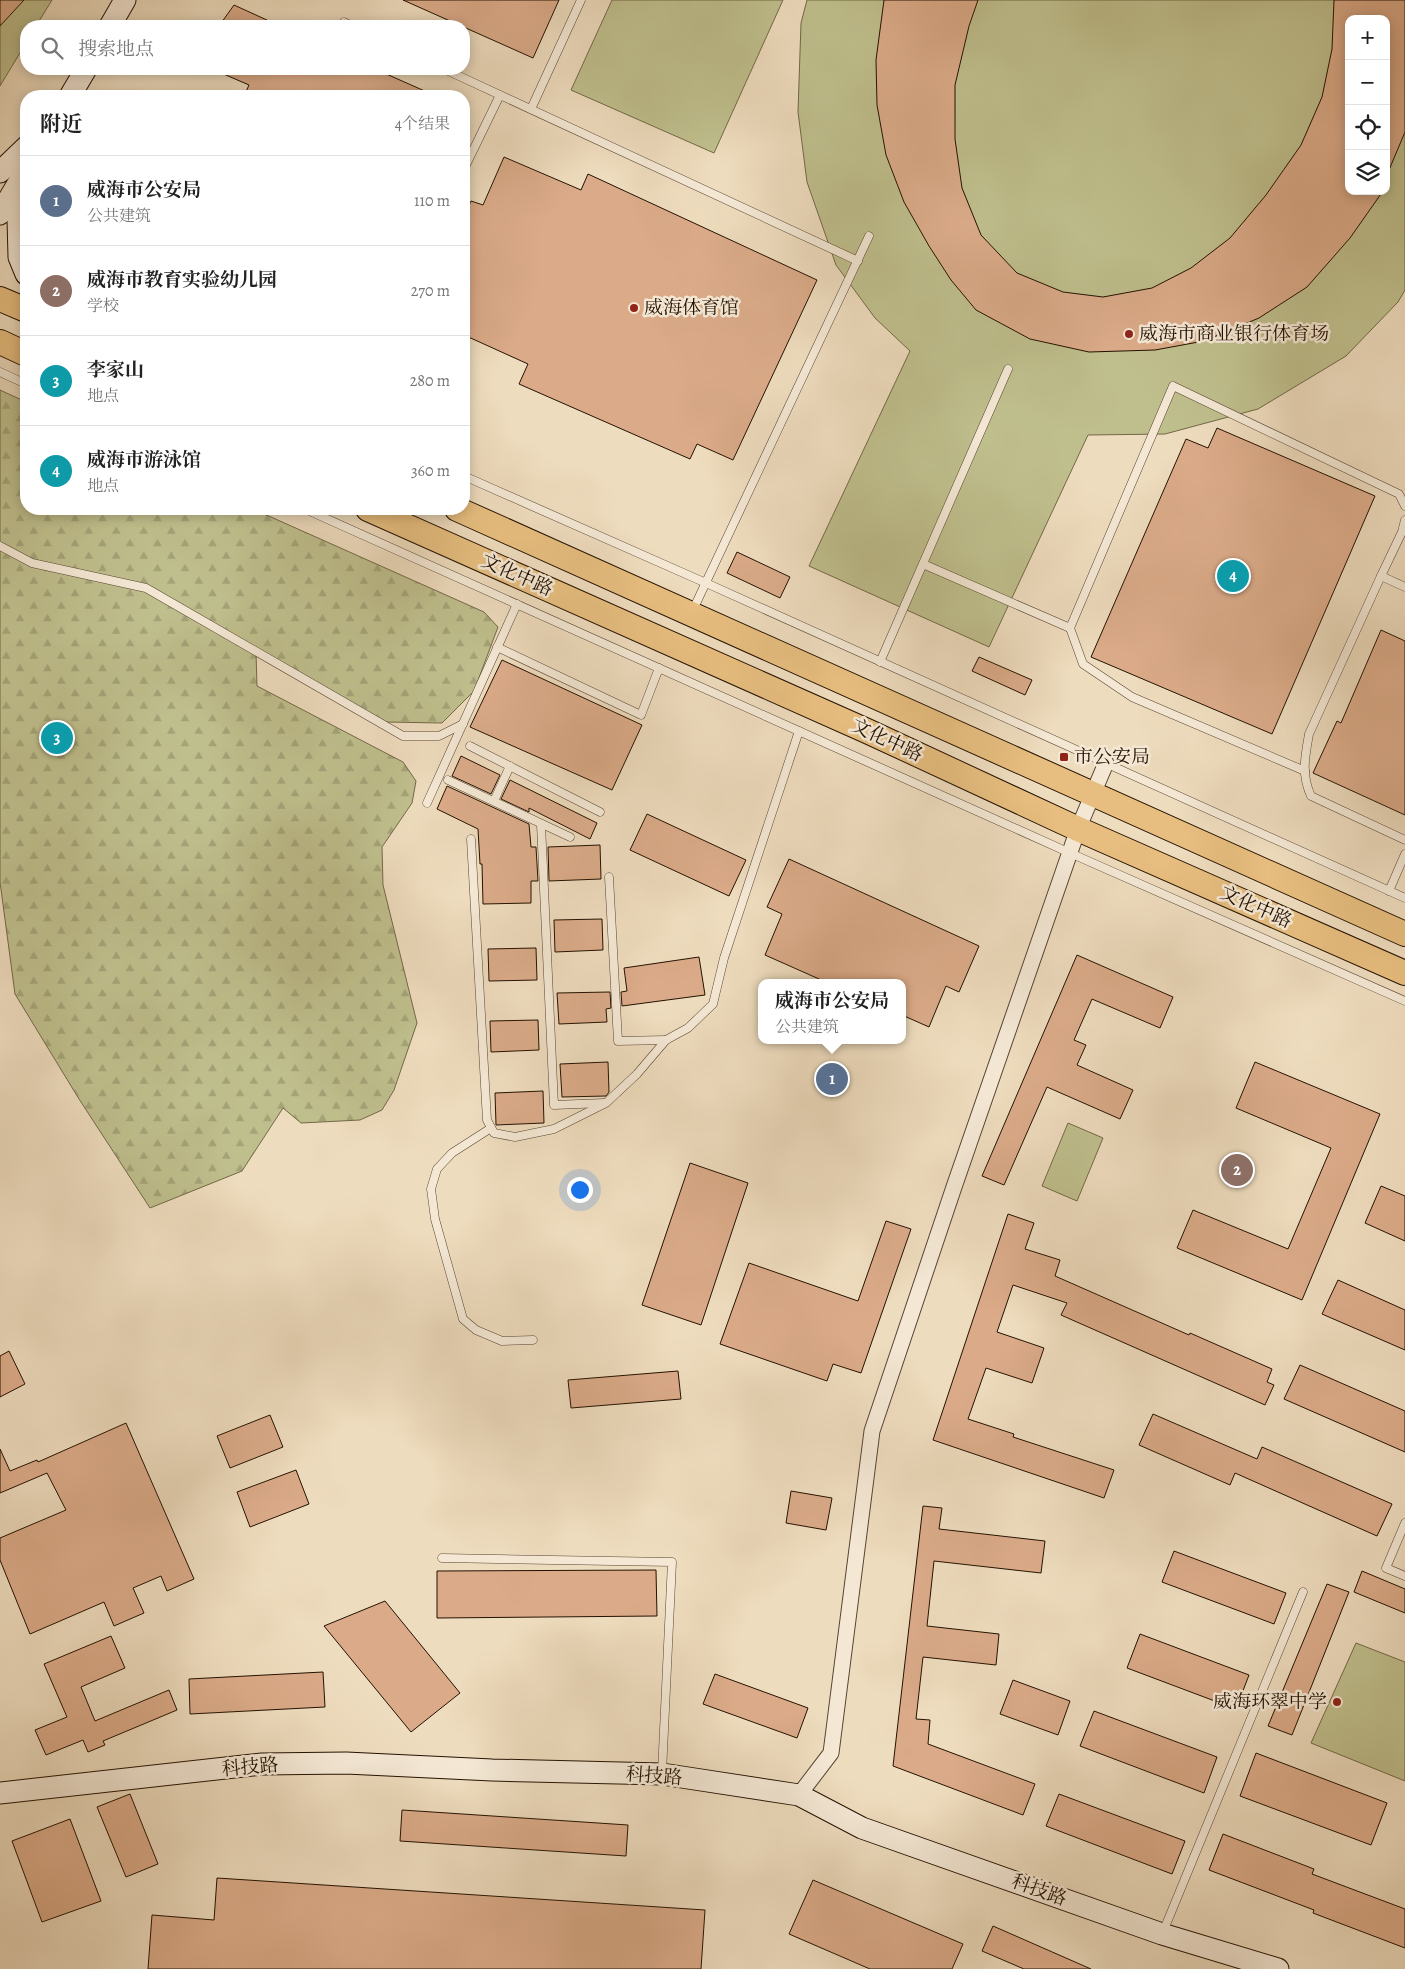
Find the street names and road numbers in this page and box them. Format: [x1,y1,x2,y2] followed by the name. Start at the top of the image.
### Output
[477,548,557,602] street label: 文化中路
[847,712,927,768] street label: 文化中路
[1216,880,1296,934] street label: 文化中路
[220,1752,280,1782] street label: 科技路
[625,1761,683,1791] street label: 科技路
[1008,1868,1070,1912] street label: 科技路

